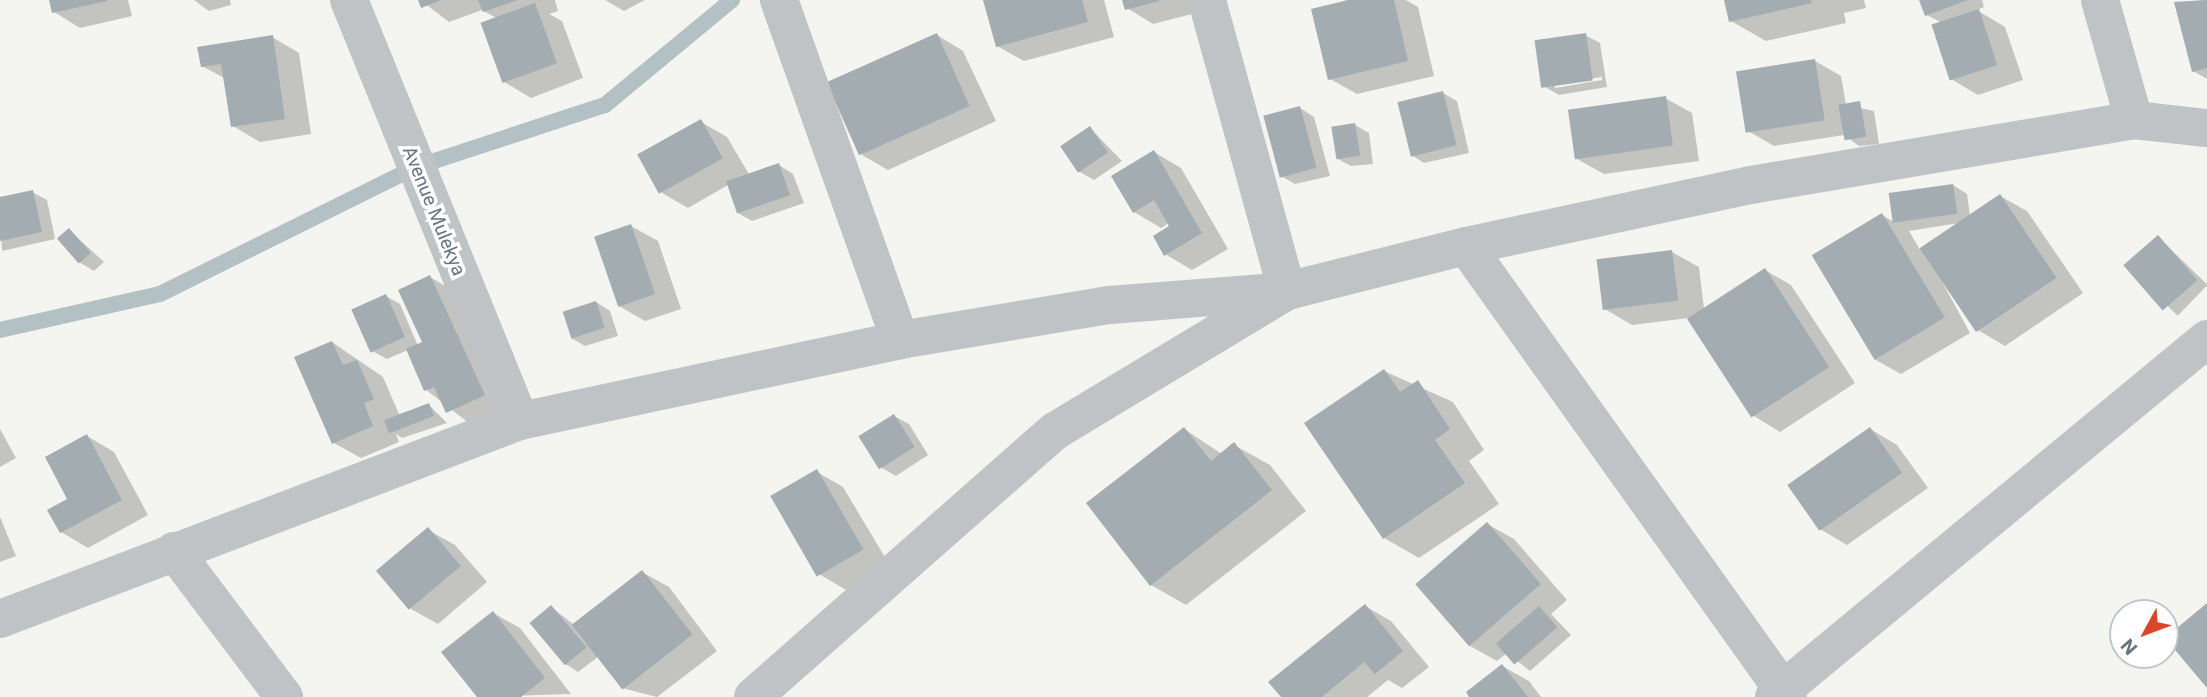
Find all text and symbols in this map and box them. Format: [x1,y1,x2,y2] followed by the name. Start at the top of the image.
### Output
[398,143,470,279] street label: Avenue Mulekya
[2109,599,2179,669] north arrow
[2116,634,2142,659] text: N

